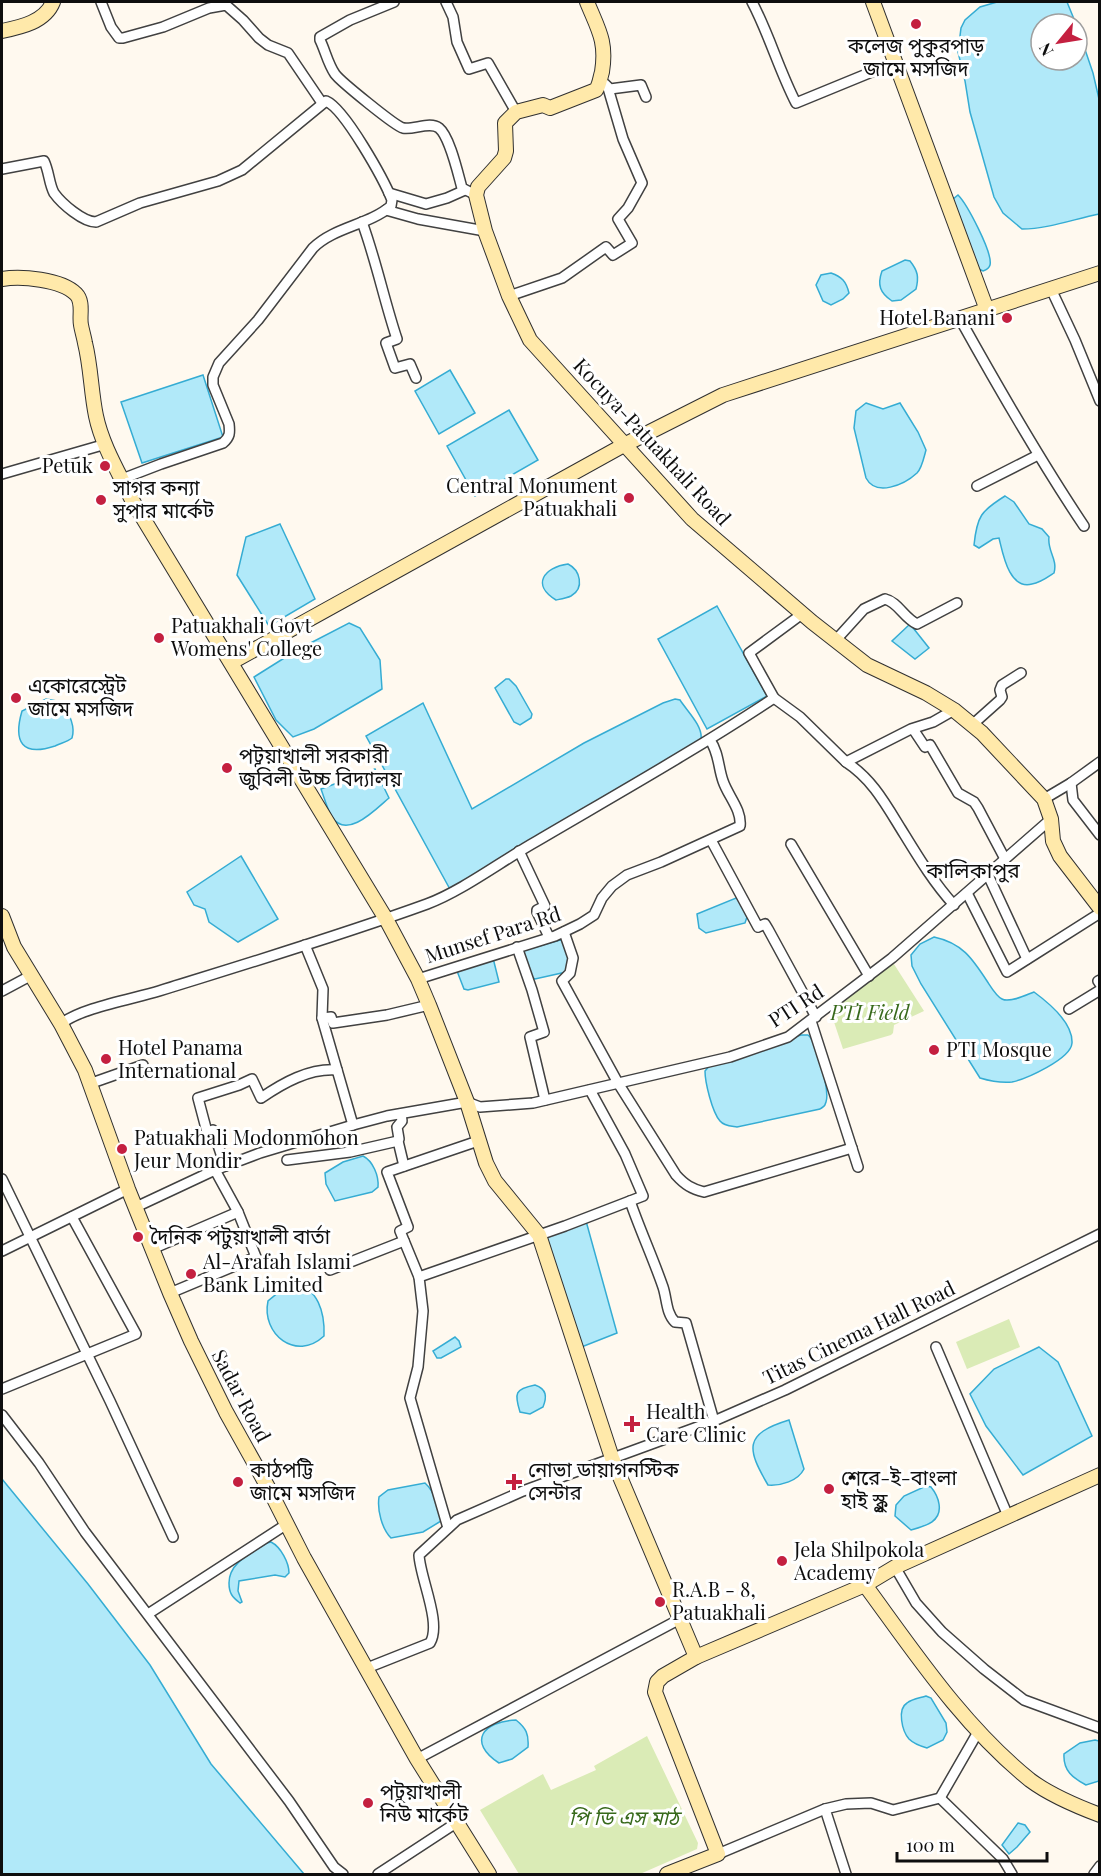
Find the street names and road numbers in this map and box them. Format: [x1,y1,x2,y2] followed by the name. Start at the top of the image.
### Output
[568,352,738,531] street label: Kocuya-Patuakhali Road
[421,899,564,968] street label: Munsef Para Rd
[762,977,828,1033] street label: PTI Rd
[758,1273,959,1390] street label: Titas Cinema Hall Road
[207,1344,278,1447] street label: Sadar Road

